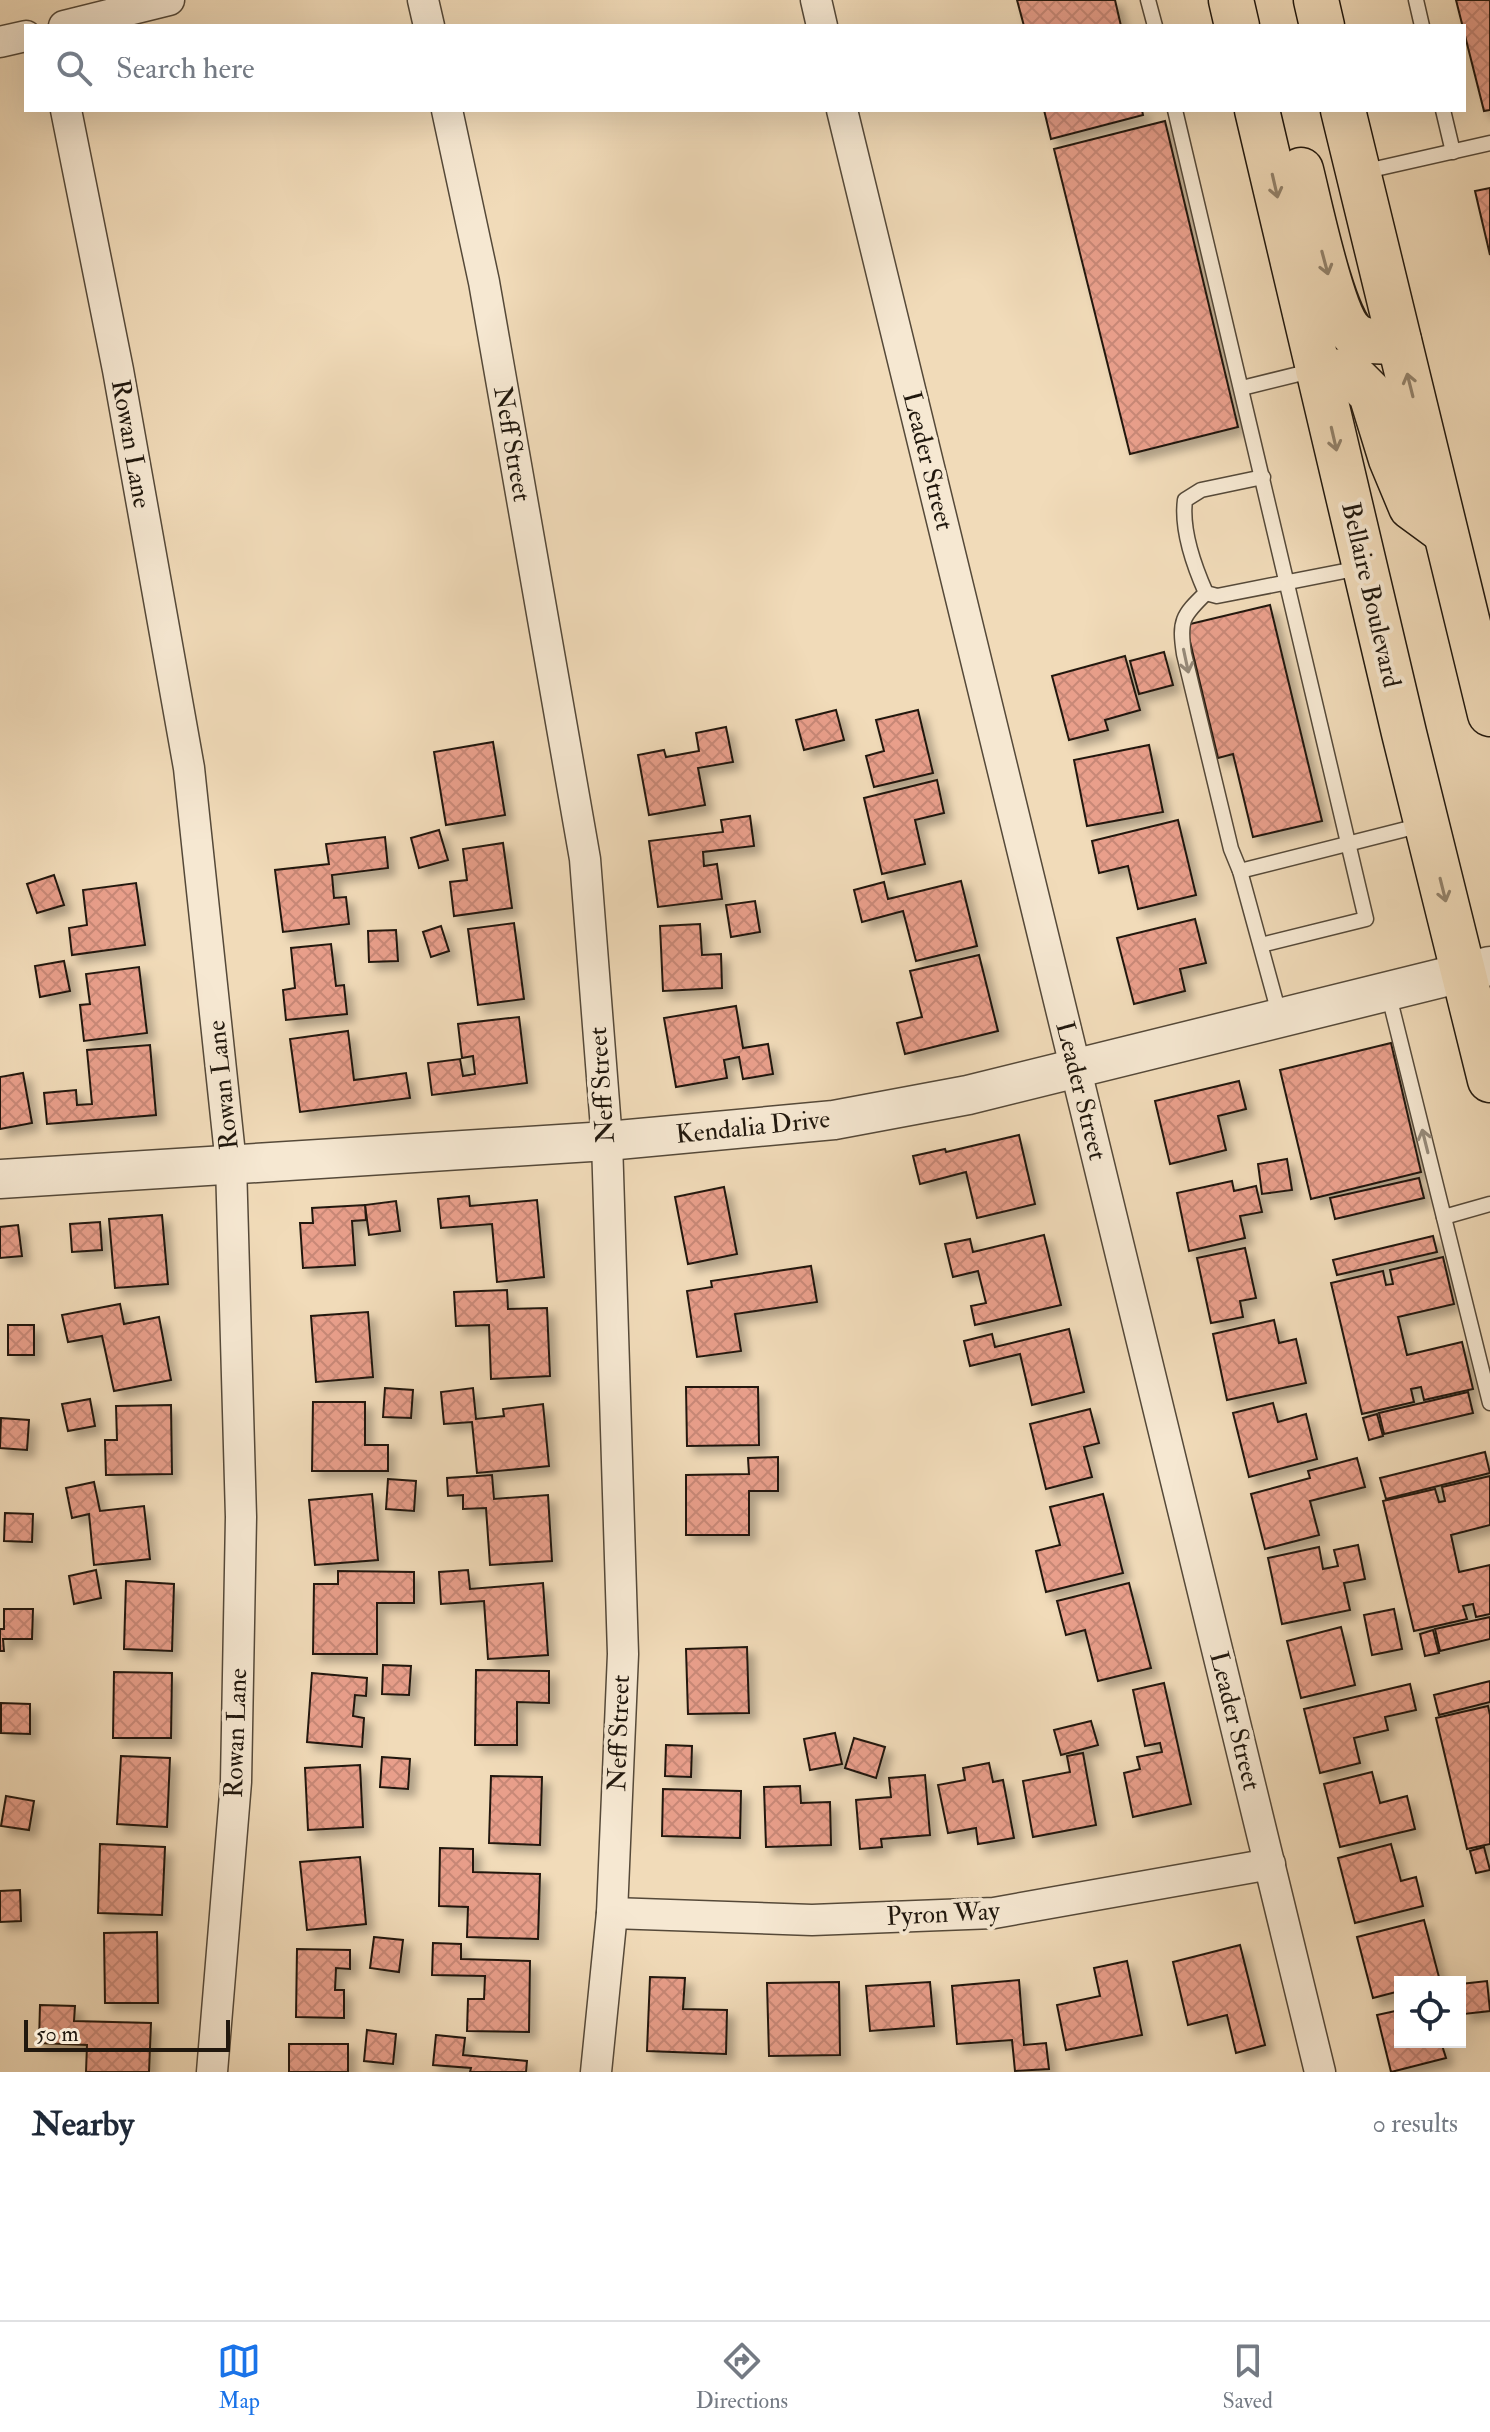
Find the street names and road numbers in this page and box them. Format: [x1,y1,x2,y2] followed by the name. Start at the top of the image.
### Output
[104,377,158,511] street label: Rowan Lane
[486,384,538,504] street label: Neff Street
[895,388,961,534] street label: Leader Street
[1334,499,1408,691] street label: Bellaire Boulevard
[1048,1018,1114,1164] street label: Leader Street
[200,1019,246,1151] street label: Rowan Lane
[582,1026,622,1144] street label: Neff Street
[674,1103,832,1151] street label: Kendalia Drive
[1202,1648,1268,1794] street label: Leader Street
[218,1667,254,1799] street label: Rowan Lane
[601,1674,637,1792] street label: Neff Street
[885,1895,1001,1933] street label: Pyron Way

